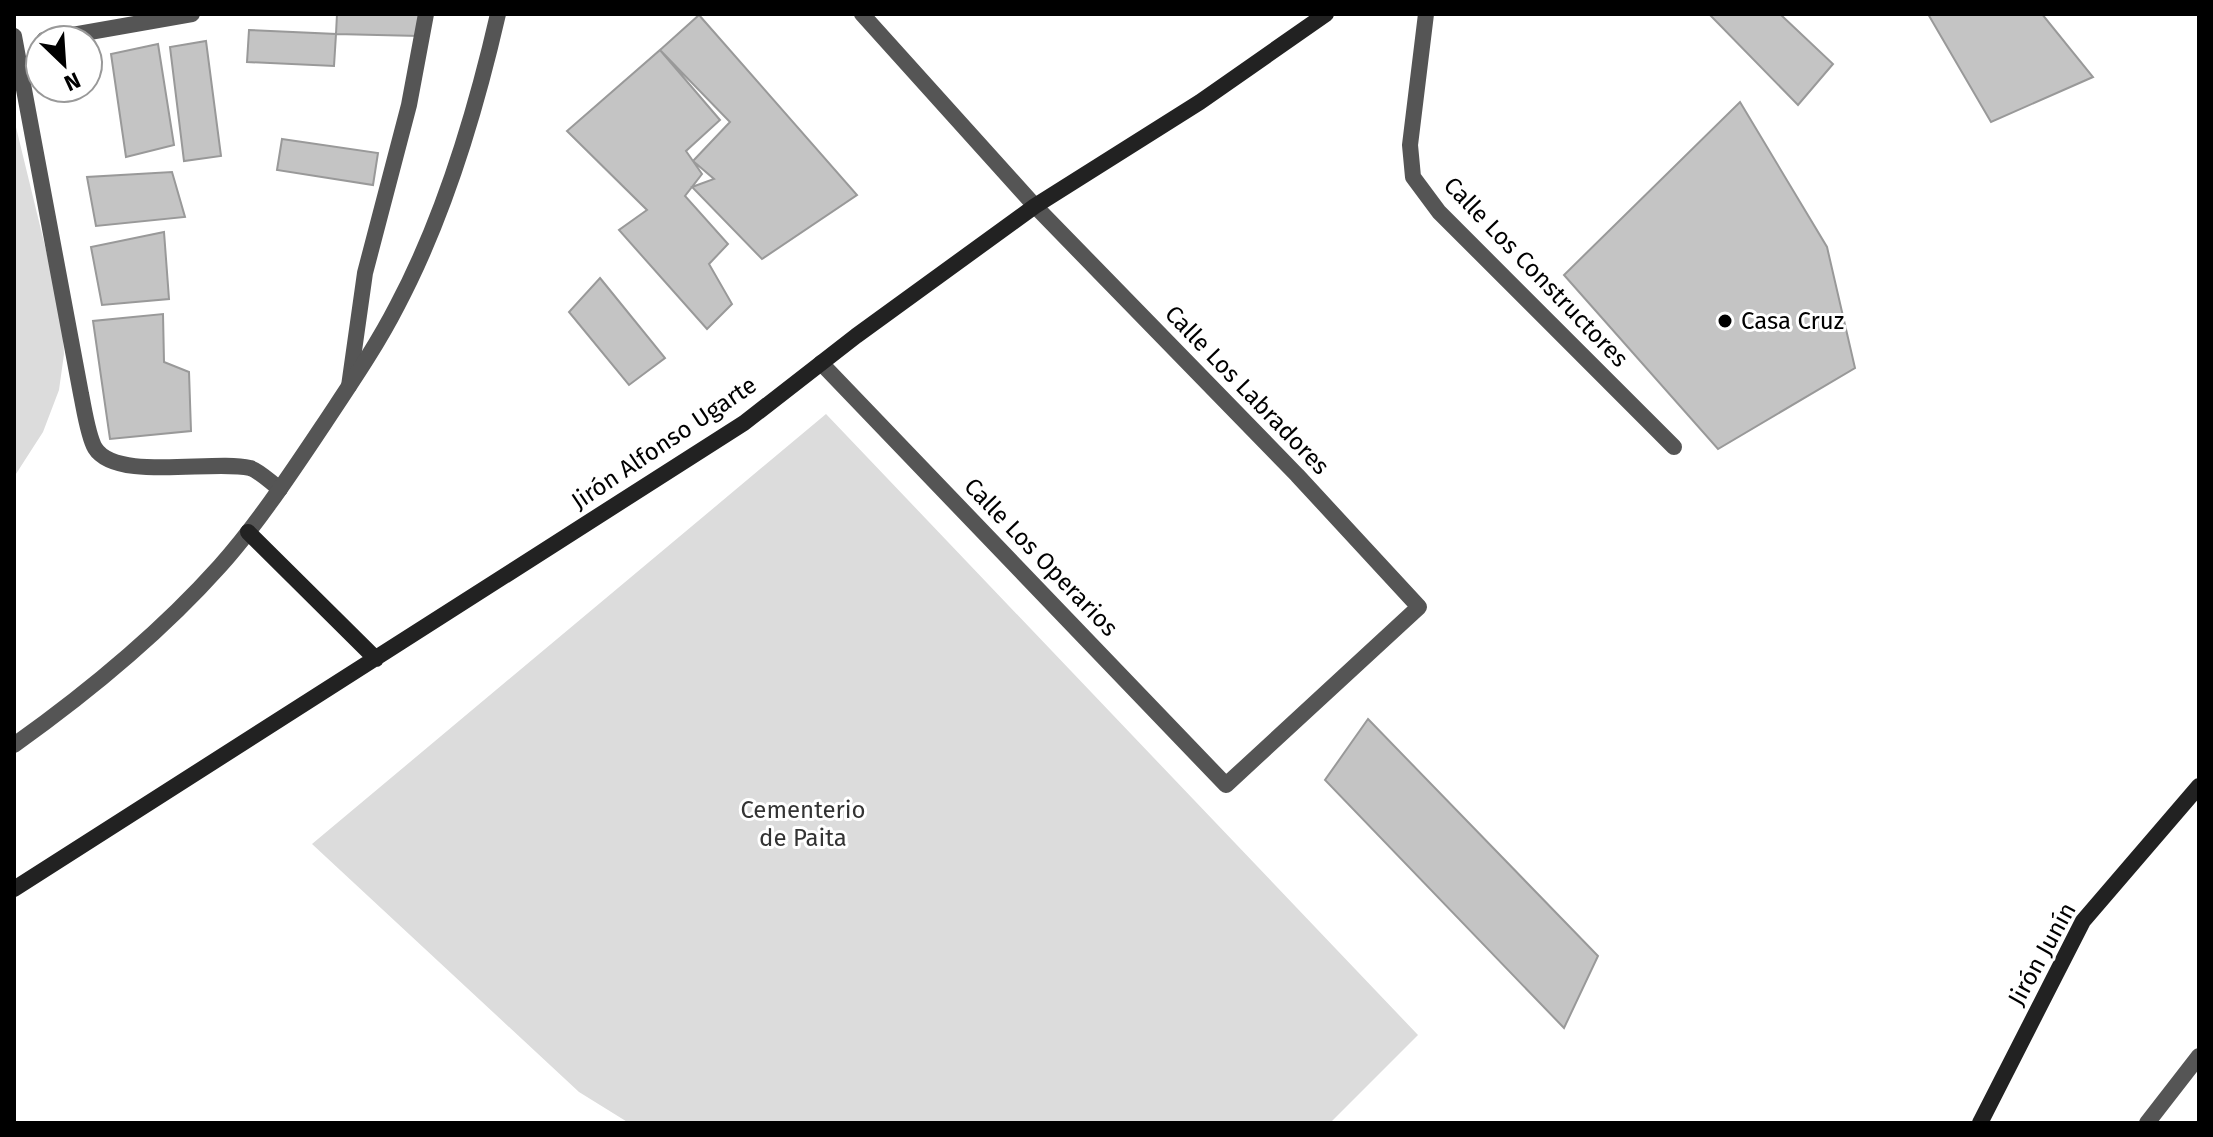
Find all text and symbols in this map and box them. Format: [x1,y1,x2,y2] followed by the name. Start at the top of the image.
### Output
[24,24,104,104] north arrow
[60,66,85,97] text: N
[1438,171,1634,373] street label: Calle Los Constructores
[1159,300,1335,480] street label: Calle Los Labradores
[1741,307,1844,335] place label: Casa Cruz
[1716,312,1734,330] marker: Casa Cruz
[566,371,762,515] street label: Jirón Alfonso Ugarte
[958,472,1124,642] street label: Calle Los Operarios
[740,796,866,852] park label: Cementerio de Paita
[2002,898,2082,1010] street label: Jirón Junín

